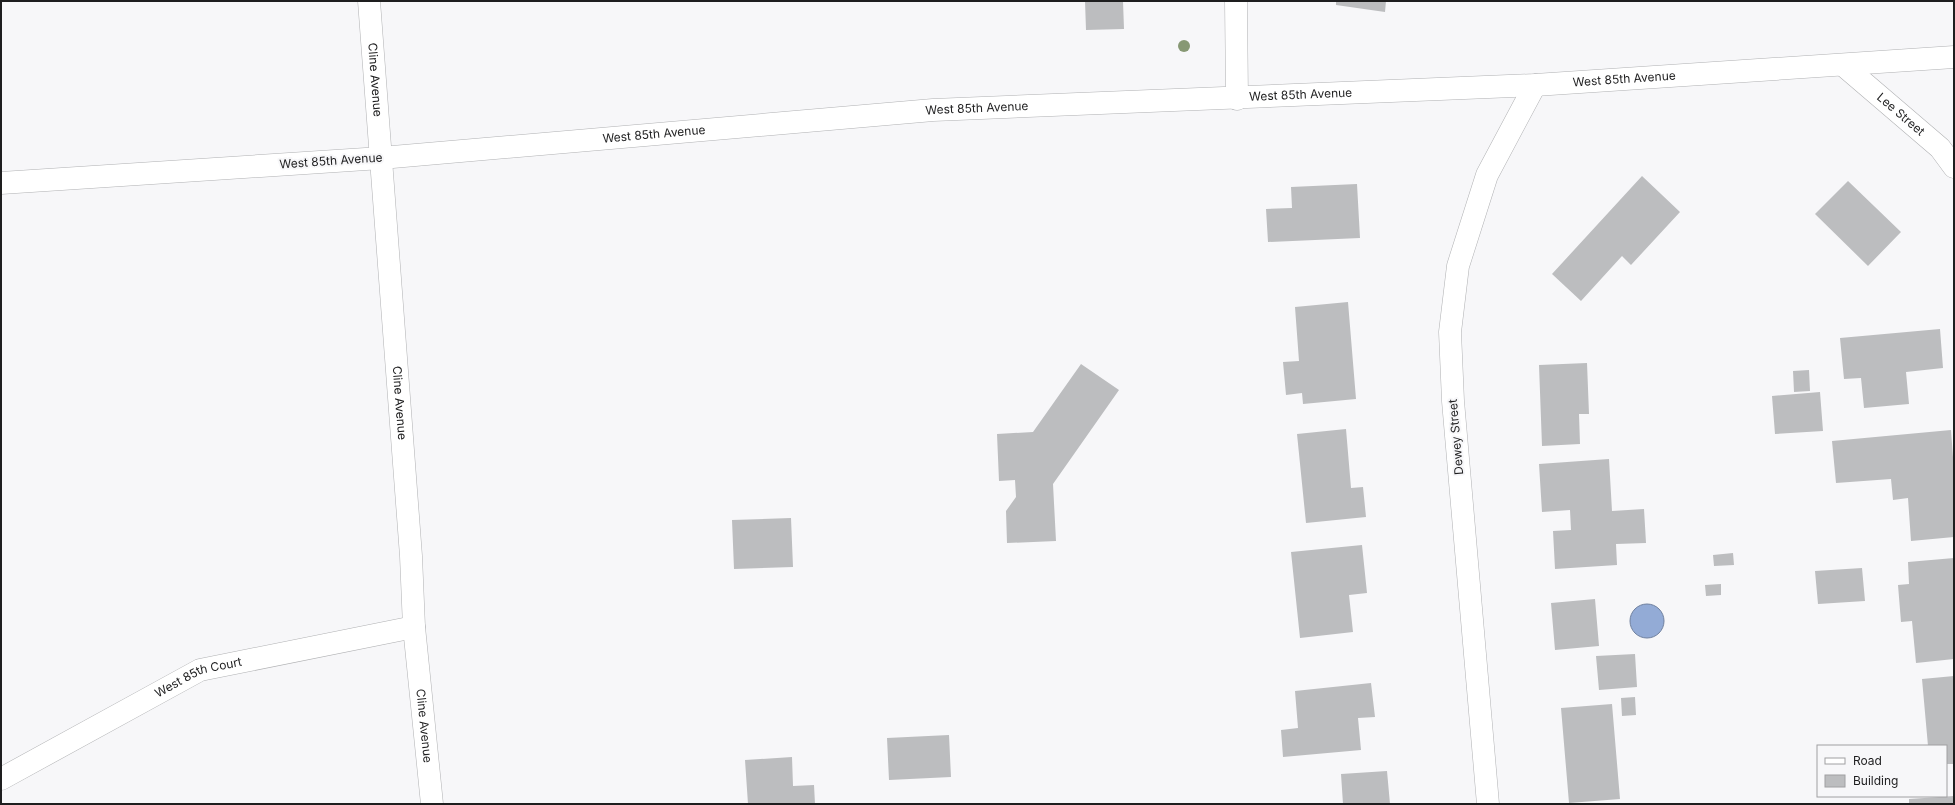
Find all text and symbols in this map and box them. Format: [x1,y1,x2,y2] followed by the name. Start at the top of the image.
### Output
[365,42,386,117] street label: Cline Avenue
[1572,68,1676,89] street label: West 85th Avenue
[1249,85,1352,104] street label: West 85th Avenue
[1874,89,1928,139] street label: Lee Street
[925,98,1029,118] street label: West 85th Avenue
[602,122,706,146] street label: West 85th Avenue
[279,149,383,172] street label: West 85th Avenue
[390,365,410,440] street label: Cline Avenue
[1445,399,1466,475] street label: Dewey Street
[152,654,243,700] street label: West 85th Court
[413,688,436,763] street label: Cline Avenue
[1817,745,1947,797] legend
[1853,753,1882,768] text: Road
[1853,773,1898,788] text: Building

